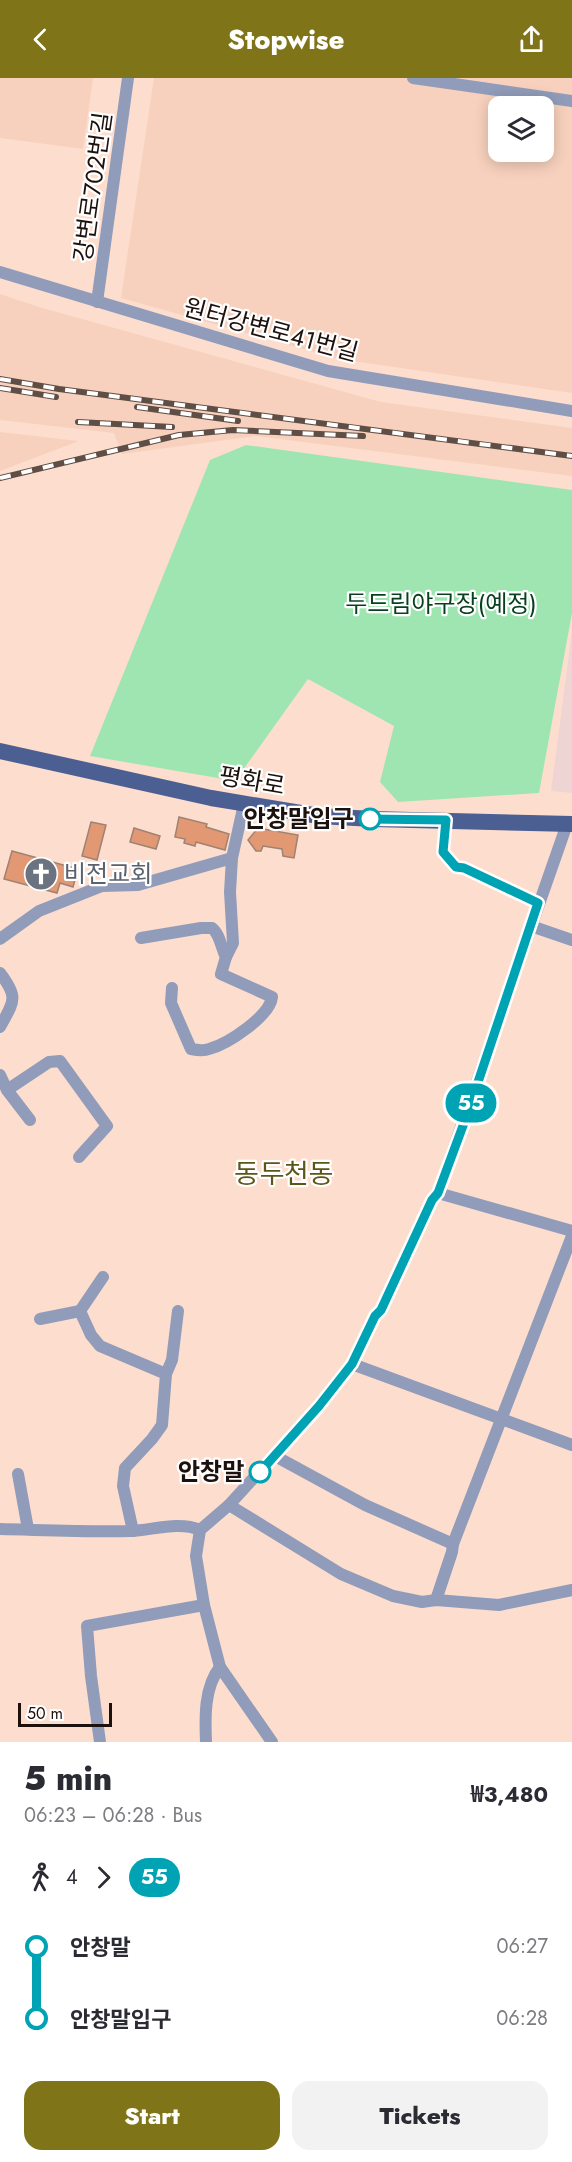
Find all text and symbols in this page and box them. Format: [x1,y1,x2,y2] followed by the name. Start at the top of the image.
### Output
[227,20,345,59] text: Stopwise
[24,23,57,56] icon: back
[515,23,548,56] icon: share
[488,96,554,162] map controls
[488,96,554,162] button: layers
[65,110,120,264] street label: 강변로702번길
[180,289,362,370] street label: 원터강변로41번길
[345,586,537,621] park label: 두드림야구장(예정)
[216,758,288,803] street label: 평화로
[244,801,354,836] place label: 안창말입구
[359,808,381,830] marker: 안창말입구
[23,856,59,892] church icon: 비전교회
[64,856,152,891] place label: 비전교회
[444,1084,498,1122] line badge: 55
[457,1088,485,1118] text: 55
[234,1154,334,1193] district label: 동두천동
[178,1454,244,1489] place label: 안창말
[249,1461,271,1483] marker: 안창말
[18,1700,112,1728] scale bar
[27,1702,63,1725] text: 50 m
[24,1755,112,1802] text: 5 min
[471,1778,548,1810] text: ₩3,480
[24,1801,202,1830] text: 06:23 – 06:28 · Bus
[24,1861,57,1894] icon: walk
[87,1861,120,1894] icon: forward
[141,1862,168,1892] text: 55
[66,1863,78,1892] text: 4
[70,1931,131,1963] text: 안창말
[497,1932,548,1961] text: 06:27
[70,2003,171,2035] text: 안창말입구
[496,2004,548,2033] text: 06:28
[24,2081,280,2150] button: Start
[292,2081,548,2150] button: Tickets

